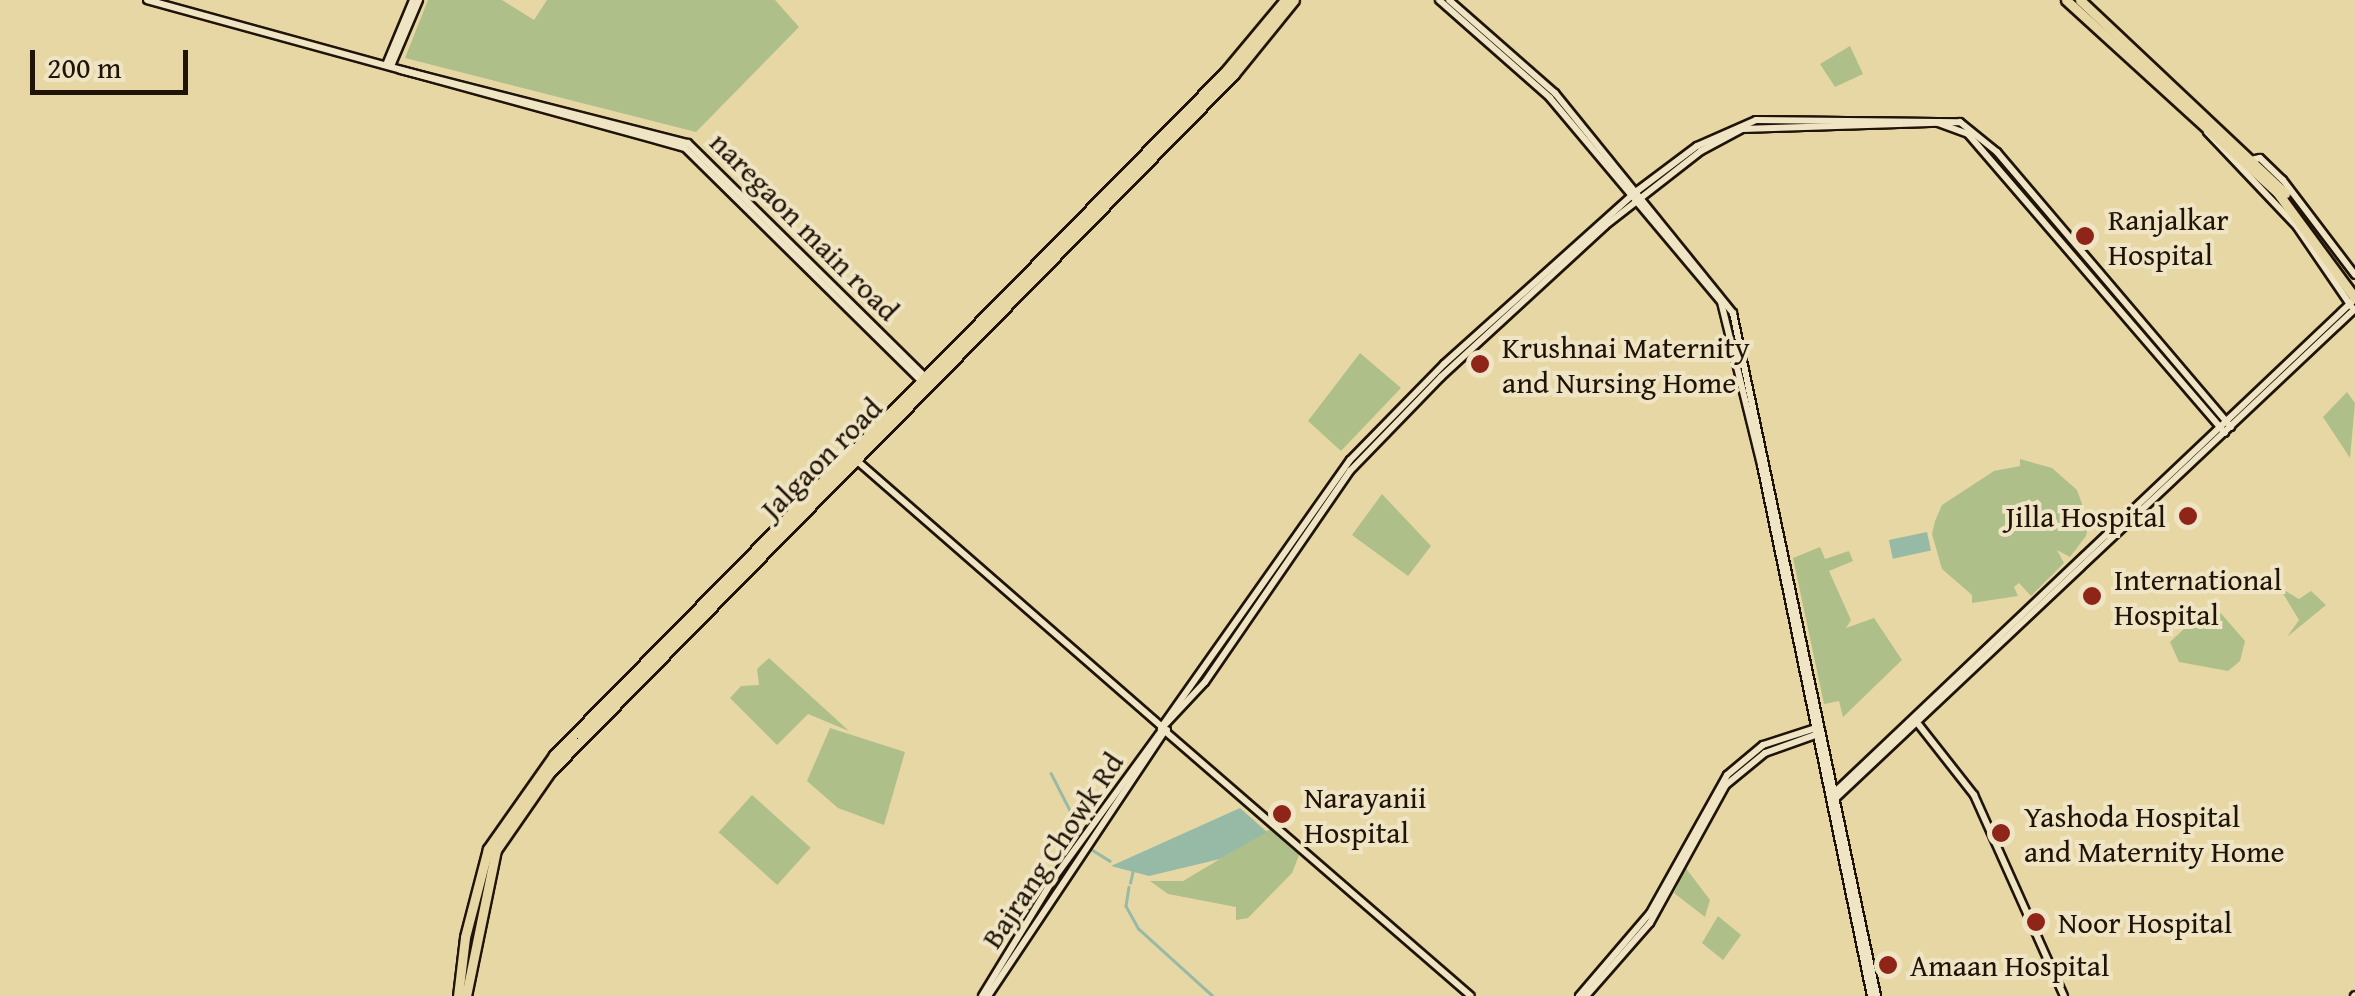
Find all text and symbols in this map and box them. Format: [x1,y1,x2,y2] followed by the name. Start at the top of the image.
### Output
[35,30,192,92] scale bar
[47,45,121,89] text: 200 m
[703,124,907,328] street label: naregaon main road
[2108,201,2229,272] place label: Ranjalkar Hospital
[2072,223,2098,249] marker: Ranjalkar Hospital
[1502,329,1750,400] place label: Krushnai Maternity and Nursing Home
[1467,351,1493,377] marker: Krushnai Maternity and Nursing Home
[753,390,889,526] street label: Jalgaon road
[2006,498,2166,534] place label: Jilla Hospital
[2175,503,2201,529] marker: Jilla Hospital
[2114,561,2282,632] place label: International Hospital
[2079,583,2105,609] marker: International Hospital
[973,745,1131,955] street label: Bajrang Chowk Rd
[1304,779,1426,850] place label: Narayanii Hospital
[2024,798,2285,868] place label: Yashoda Hospital and Maternity Home
[1269,801,1295,827] marker: Narayanii Hospital
[1988,820,2014,846] marker: Yashoda Hospital and Maternity Home
[2058,904,2232,940] place label: Noor Hospital
[2023,909,2049,935] marker: Noor Hospital
[1910,947,2109,983] place label: Amaan Hospital
[1875,952,1901,978] marker: Amaan Hospital

